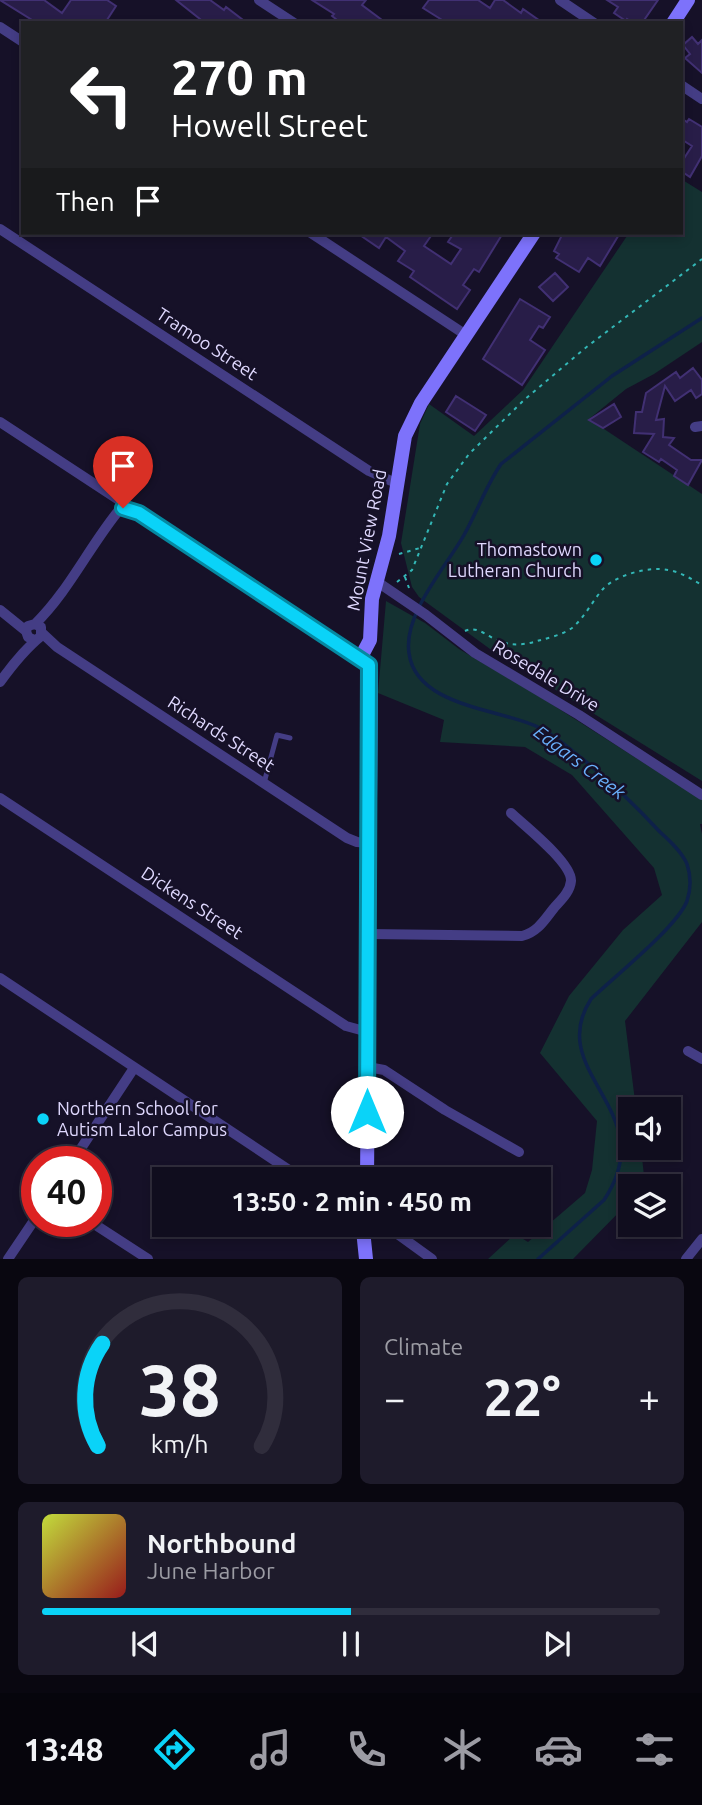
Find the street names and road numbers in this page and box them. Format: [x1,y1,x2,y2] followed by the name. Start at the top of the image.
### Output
[153,303,262,383] street label: Tramoo Street
[342,467,390,612] street label: Mount View Road
[490,636,603,715] street label: Rosedale Drive
[165,691,279,775] street label: Richards Street
[138,862,247,942] street label: Dickens Street

